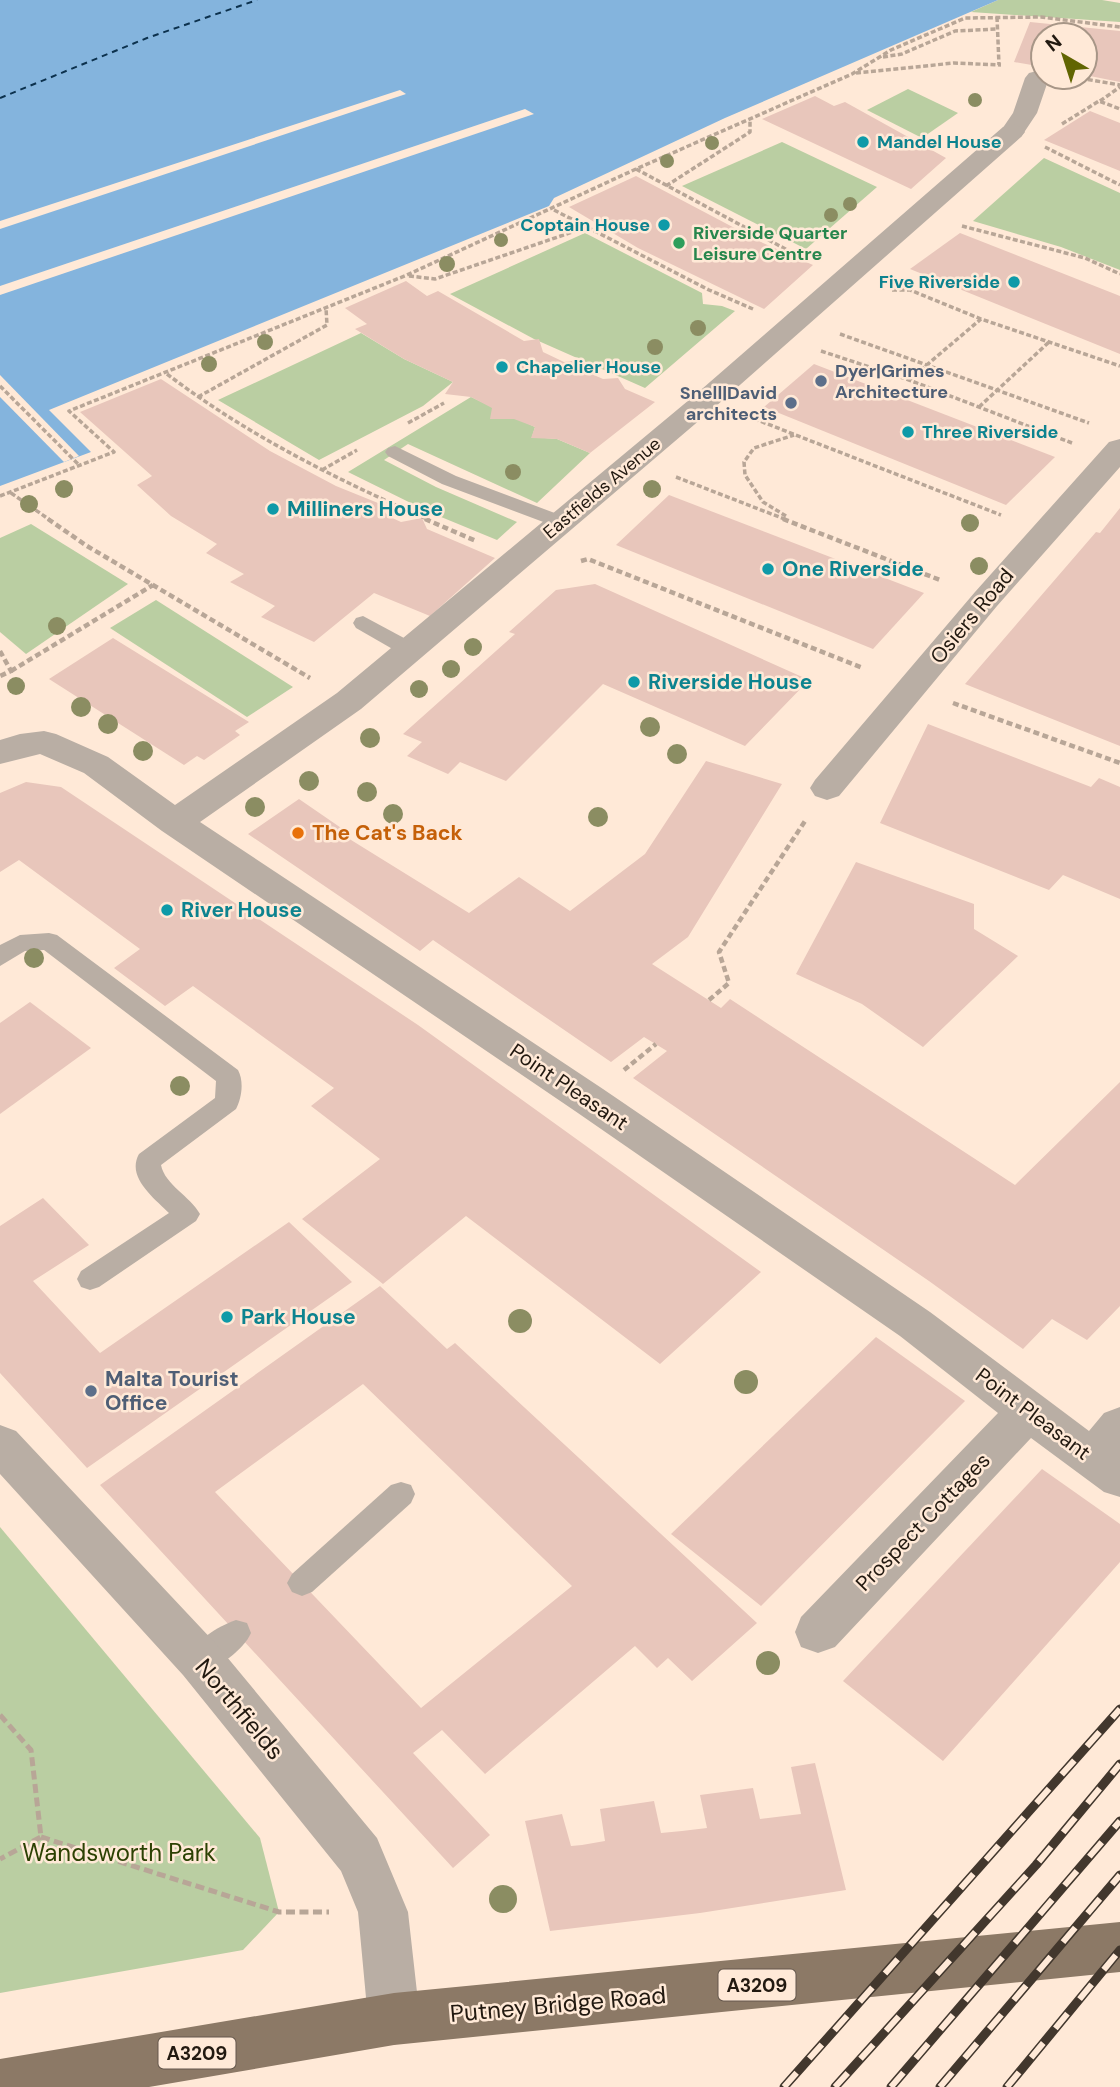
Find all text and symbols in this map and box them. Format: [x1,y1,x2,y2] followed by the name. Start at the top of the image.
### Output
[1029,21,1099,91] north arrow
[1040,29,1067,57] text: N
[877,130,1002,154] place label: Mandel House
[855,134,871,150] marker: Mandel House
[520,213,650,237] place label: Coptain House
[656,217,672,233] marker: Coptain House
[693,221,847,266] place label: Riverside Quarter Leisure Centre
[671,235,687,251] marker: Riverside Quarter Leisure Centre
[879,270,1000,294] place label: Five Riverside
[1006,274,1022,290] marker: Five Riverside
[516,355,661,379] place label: Chapelier House
[494,359,510,375] marker: Chapelier House
[835,359,948,404] place label: Dyer|Grimes Architecture
[813,373,829,389] marker: Dyer|Grimes Architecture
[680,381,777,426] place label: Snell|David architects
[783,395,799,411] marker: Snell|David architects
[922,420,1059,444] place label: Three Riverside
[900,424,916,440] marker: Three Riverside
[538,432,666,544] street label: Eastfields Avenue
[287,495,443,523] place label: Milliners House
[265,501,281,517] marker: Milliners House
[782,555,924,583] place label: One Riverside
[760,561,776,577] marker: One Riverside
[924,562,1020,670] street label: Osiers Road
[648,668,812,696] place label: Riverside House
[626,674,642,690] marker: Riverside House
[312,819,463,847] place label: The Cat's Back
[290,825,306,841] marker: The Cat's Back
[181,896,302,924] place label: River House
[159,902,175,918] marker: River House
[504,1037,634,1137] street label: Point Pleasant
[241,1303,356,1331] place label: Park House
[219,1309,235,1325] marker: Park House
[970,1361,1096,1467] street label: Point Pleasant
[105,1365,239,1417] place label: Malta Tourist Office
[83,1383,99,1399] marker: Malta Tourist Office
[850,1447,996,1597] street label: Prospect Cottages
[189,1652,291,1766] street label: Northfields
[22,1837,216,1868] park label: Wandsworth Park
[718,1969,796,2000] road number: A3209
[449,1979,667,2029] street label: Putney Bridge Road
[158,2038,235,2068] road number: A3209

